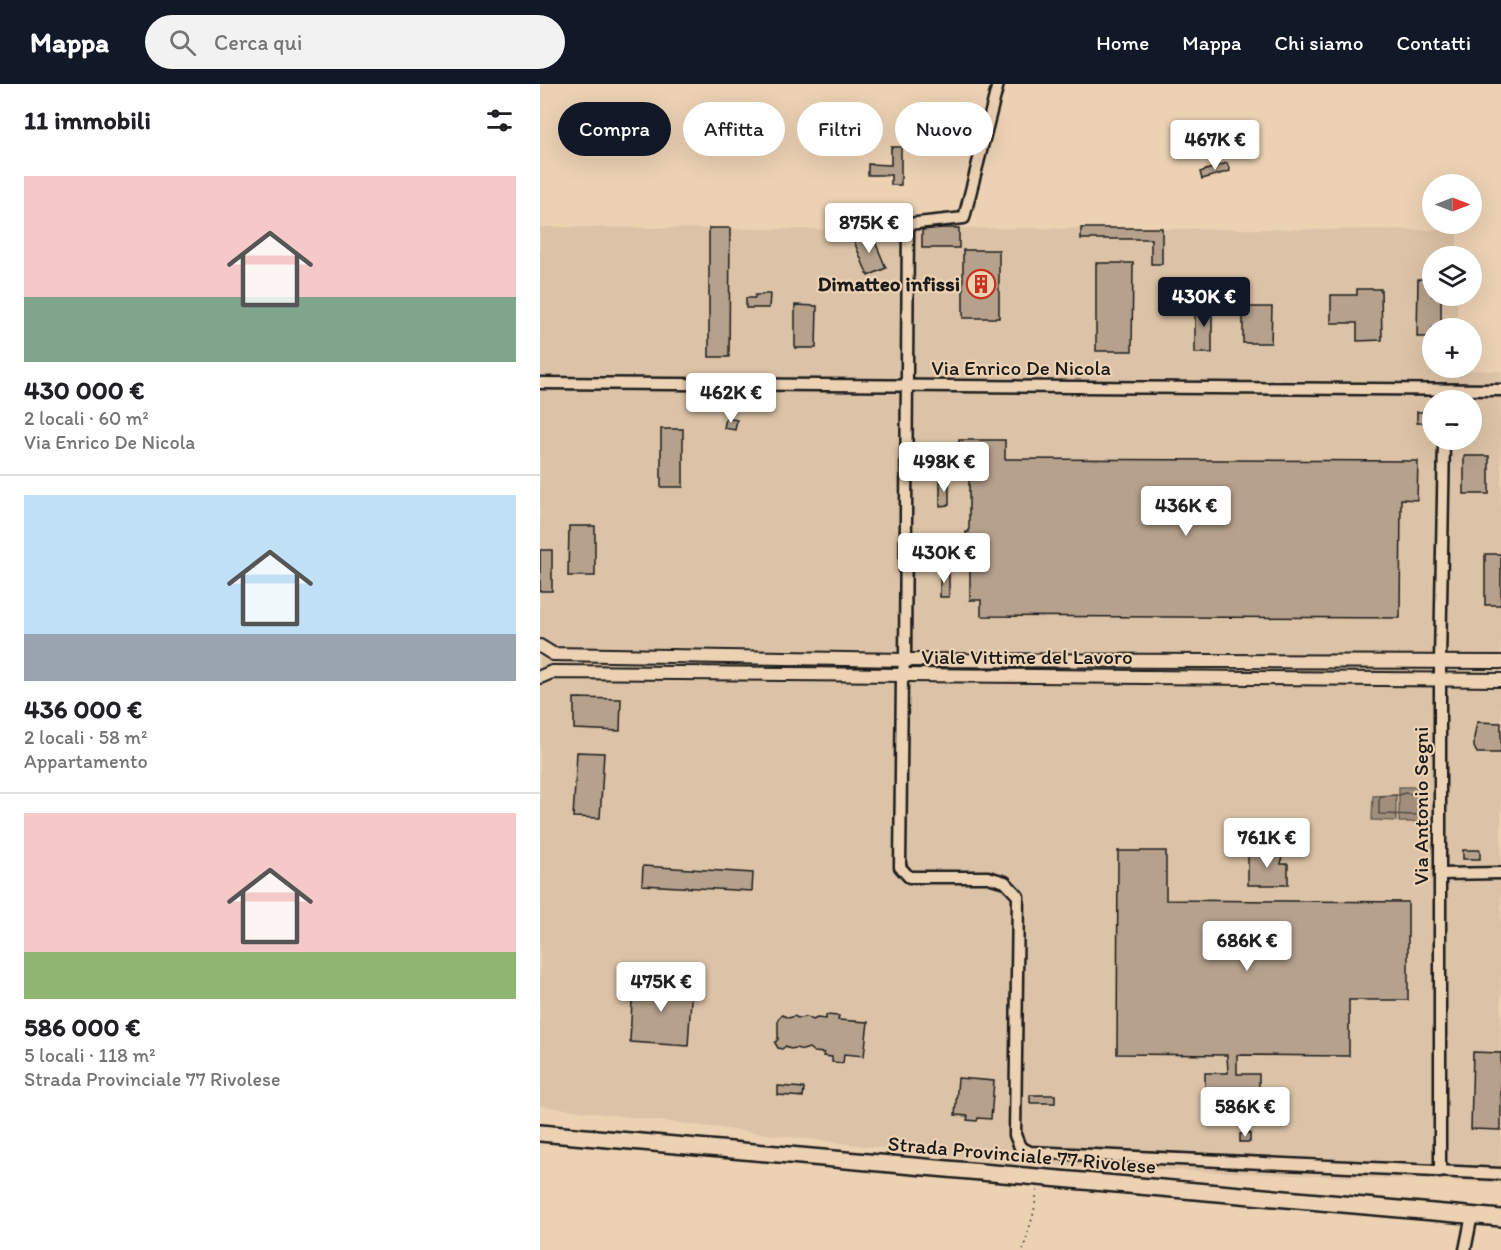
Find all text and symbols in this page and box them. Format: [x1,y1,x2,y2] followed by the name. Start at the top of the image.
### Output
[145,15,565,69] search box
[30,25,109,59] text: Mappa
[166,26,199,59] icon: search
[214,29,302,56] text: Cerca qui
[1096,30,1149,55] text: Home
[1182,30,1241,55] text: Mappa
[1274,30,1363,55] text: Chi siamo
[1396,30,1471,55] text: Contatti
[558,102,671,156] chip: Compra
[683,102,785,156] chip: Affitta
[797,102,883,156] chip: Filtri
[895,102,993,156] chip: Nuovo
[24,104,151,136] text: 11 immobili
[483,104,516,137] icon: filters
[1166,120,1264,171] pin: 467K €
[1184,127,1246,151] text: 467K €
[1422,174,1482,234] north arrow
[1422,174,1482,450] map controls
[820,203,918,254] pin: 875K €
[839,210,899,234] text: 875K €
[216,215,324,323] icon: home
[1422,246,1482,306] button: layers
[965,268,997,300] building icon: Dimatteo infissi
[817,271,960,296] place label: Dimatteo infissi
[1155,277,1253,328] pin: 430K €
[1172,284,1236,308] text: 430K €
[1422,318,1482,378] button: +
[931,355,1111,380] street label: Via Enrico De Nicola
[682,373,780,424] pin: 462K €
[24,374,144,406] text: 430 000 €
[700,380,762,404] text: 462K €
[1422,390,1482,450] button: −
[24,406,149,430] text: 2 locali · 60 m²
[24,430,195,454] text: Via Enrico De Nicola
[895,442,993,493] pin: 498K €
[913,449,975,473] text: 498K €
[1137,486,1235,537] pin: 436K €
[1155,493,1217,517] text: 436K €
[895,533,993,584] pin: 430K €
[216,534,324,642] icon: home
[912,540,976,564] text: 430K €
[921,644,1133,669] street label: Viale Vittime del Lavoro
[24,693,142,725] text: 436 000 €
[24,725,147,749] text: 2 locali · 58 m²
[1408,727,1433,885] street label: Via Antonio Segni
[24,749,148,773] text: Appartamento
[1218,818,1316,869] pin: 761K €
[1238,825,1296,849] text: 761K €
[216,852,324,960] icon: home
[1198,921,1296,972] pin: 686K €
[1217,928,1277,952] text: 686K €
[612,962,710,1013] pin: 475K €
[630,969,692,993] text: 475K €
[24,1011,140,1043] text: 586 000 €
[24,1043,155,1067] text: 5 locali · 118 m²
[24,1067,280,1091] text: Strada Provinciale 77 Rivolese
[1196,1087,1294,1138] pin: 586K €
[1215,1094,1275,1118] text: 586K €
[887,1130,1157,1179] street label: Strada Provinciale 77 Rivolese

